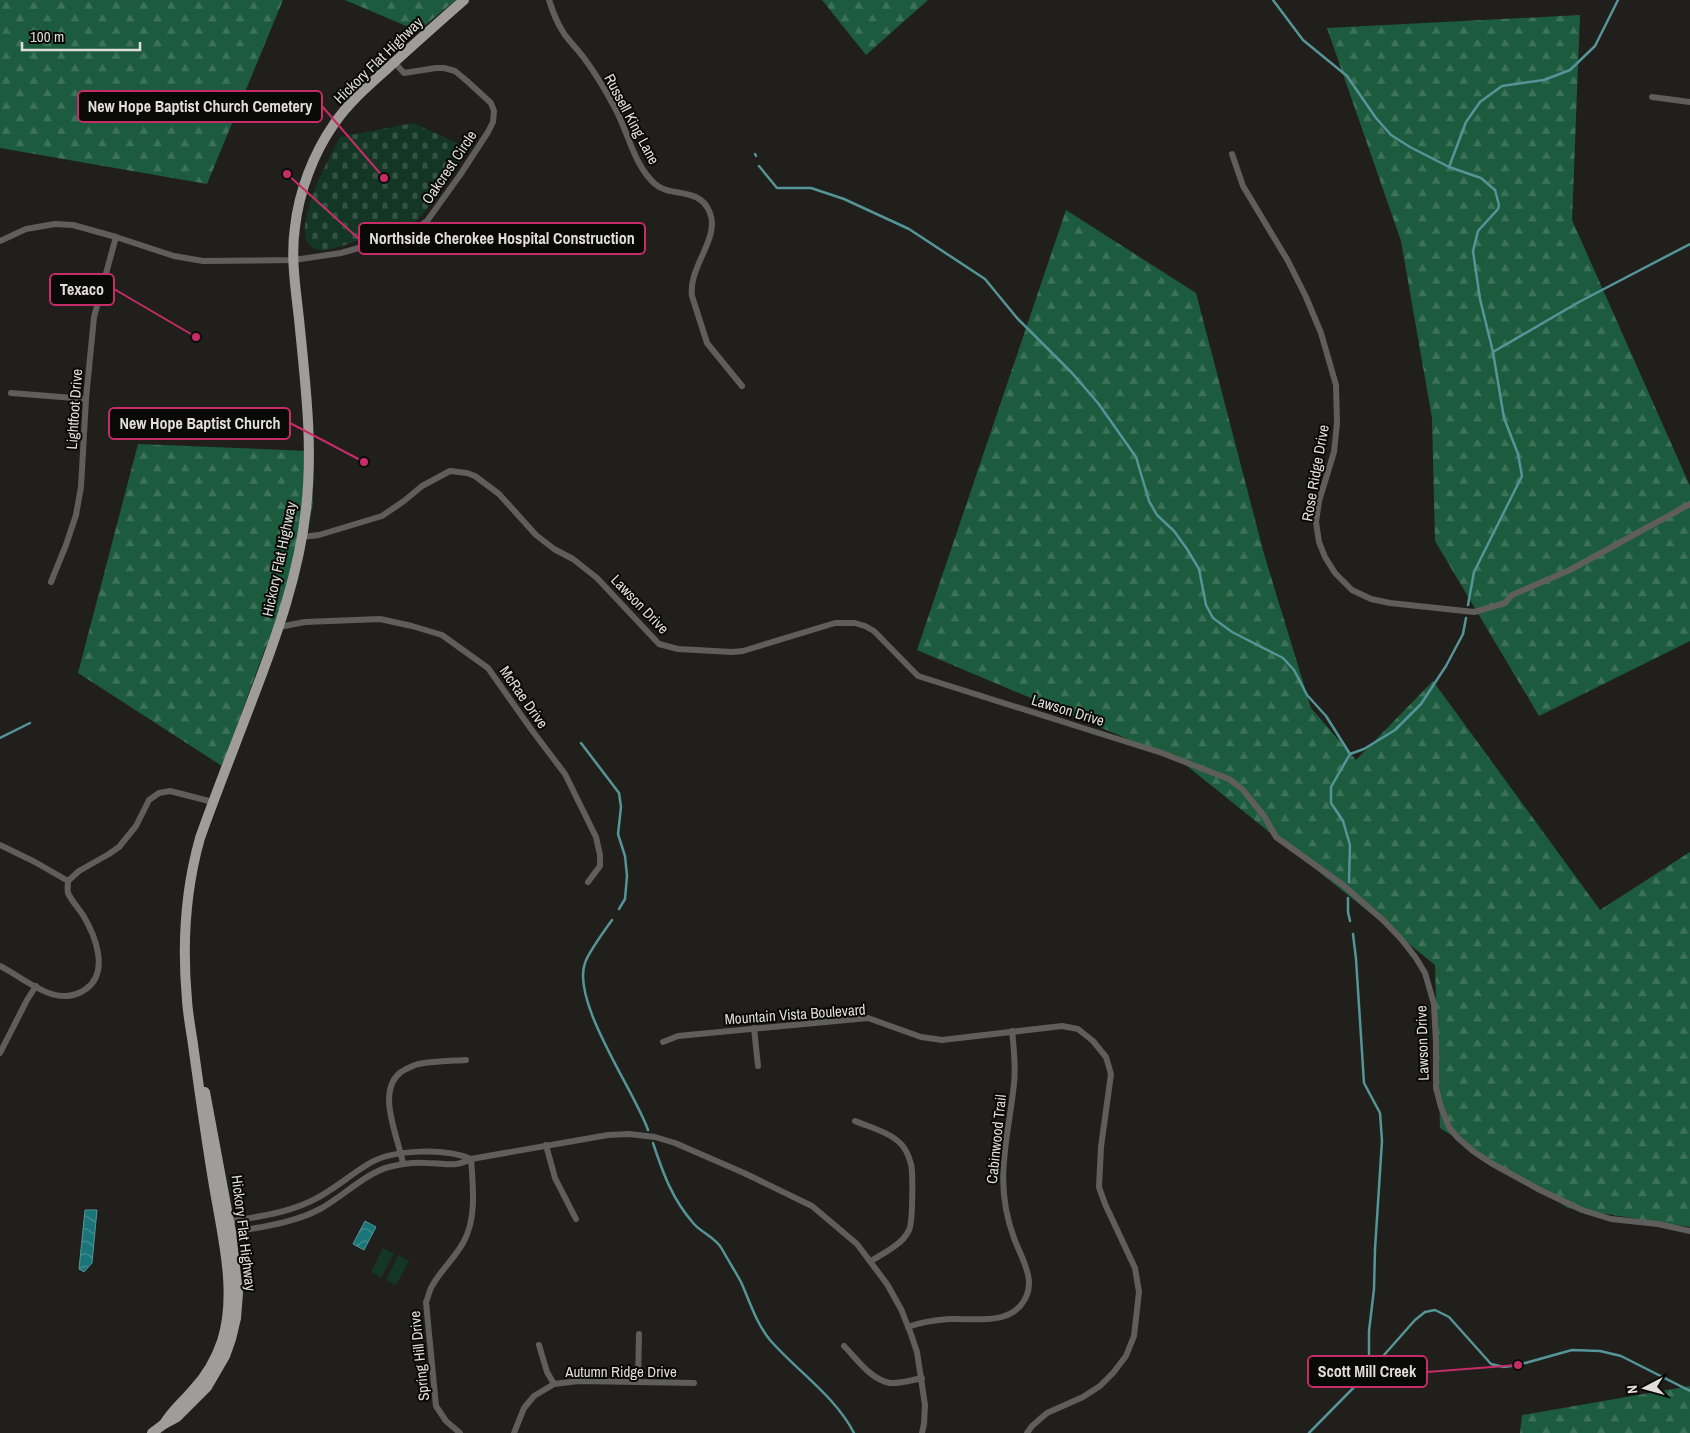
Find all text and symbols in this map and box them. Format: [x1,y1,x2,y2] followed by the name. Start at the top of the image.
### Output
[329,11,428,108] street label: Hickory Flat Highway
[22,20,140,52] scale bar
[30,26,64,47] text: 100 m
[599,70,665,168] street label: Russell King Lane
[78,91,322,122] callout: New Hope Baptist Church Cemetery
[88,95,313,117] text: New Hope Baptist Church Cemetery
[417,126,481,208] street label: Oakcrest Circle
[359,223,645,254] callout: Northside Cherokee Hospital Construction
[369,227,635,249] text: Northside Cherokee Hospital Construction
[50,274,114,305] callout: Texaco
[60,278,104,300] text: Texaco
[61,368,87,450] street label: Lightfoot Drive
[109,408,290,439] callout: New Hope Baptist Church
[119,412,281,434] text: New Hope Baptist Church
[1296,423,1334,523] street label: Rose Ridge Drive
[257,499,302,618] street label: Hickory Flat Highway
[606,570,674,638] street label: Lawson Drive
[495,662,553,733] street label: McRae Drive
[1029,689,1107,731] street label: Lawson Drive
[724,999,866,1029] street label: Mountain Vista Boulevard
[1410,1005,1434,1081] street label: Lawson Drive
[981,1093,1011,1185] street label: Cabinwood Trail
[226,1174,262,1293] street label: Hickory Flat Highway
[404,1310,434,1402] street label: Spring Hill Drive
[1308,1356,1427,1387] callout: Scott Mill Creek
[1318,1360,1417,1382] text: Scott Mill Creek
[564,1361,677,1382] street label: Autumn Ridge Drive
[1620,1363,1670,1413] north arrow
[1623,1384,1641,1394] text: N

